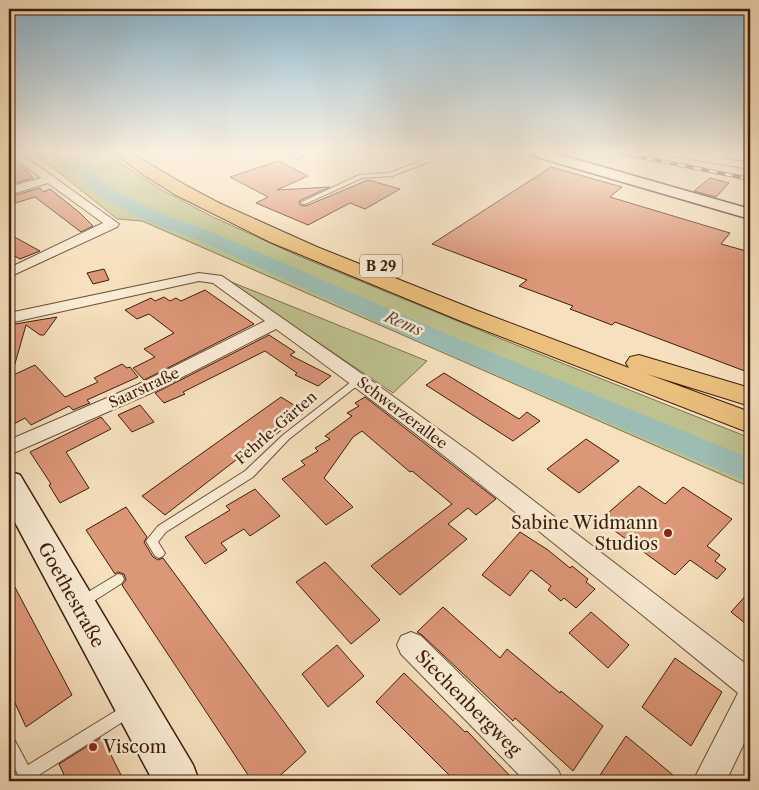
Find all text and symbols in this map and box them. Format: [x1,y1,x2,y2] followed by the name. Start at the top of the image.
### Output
[360,255,402,278] road number: B 29
[380,305,426,340] water label: Rems
[105,363,182,412] street label: Saarstraße
[353,372,451,453] street label: Schwerzerallee
[231,386,321,468] street label: Fehrle-Gärten
[511,512,658,555] place label: Sabine Widmann Studios
[662,527,674,539] marker: Sabine Widmann Studios
[33,538,109,652] street label: Goethestraße
[411,646,526,761] street label: Siechenbergweg
[102,736,167,758] place label: Viscom
[87,741,99,753] marker: Viscom

